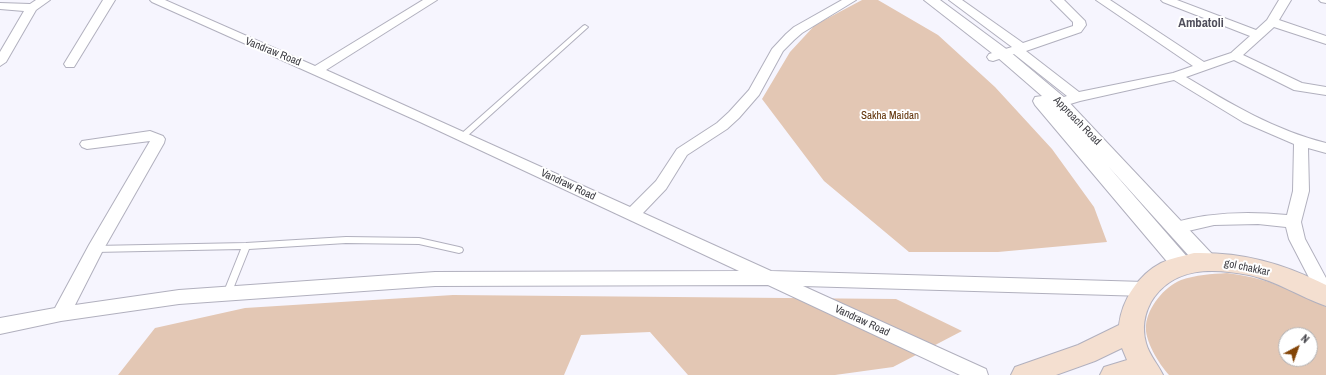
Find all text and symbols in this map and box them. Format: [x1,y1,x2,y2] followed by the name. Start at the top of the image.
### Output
[1178,16,1224,32] district label: Ambatoli
[243,35,303,69] street label: Vandraw Road
[1050,94,1104,148] street label: Approach Road
[861,109,919,123] park label: Sakha Maidan
[538,167,598,203] street label: Vandraw Road
[1223,257,1271,279] street label: gol chakkar
[832,303,892,339] street label: Vandraw Road
[1278,327,1318,367] north arrow
[1298,331,1312,346] text: N

